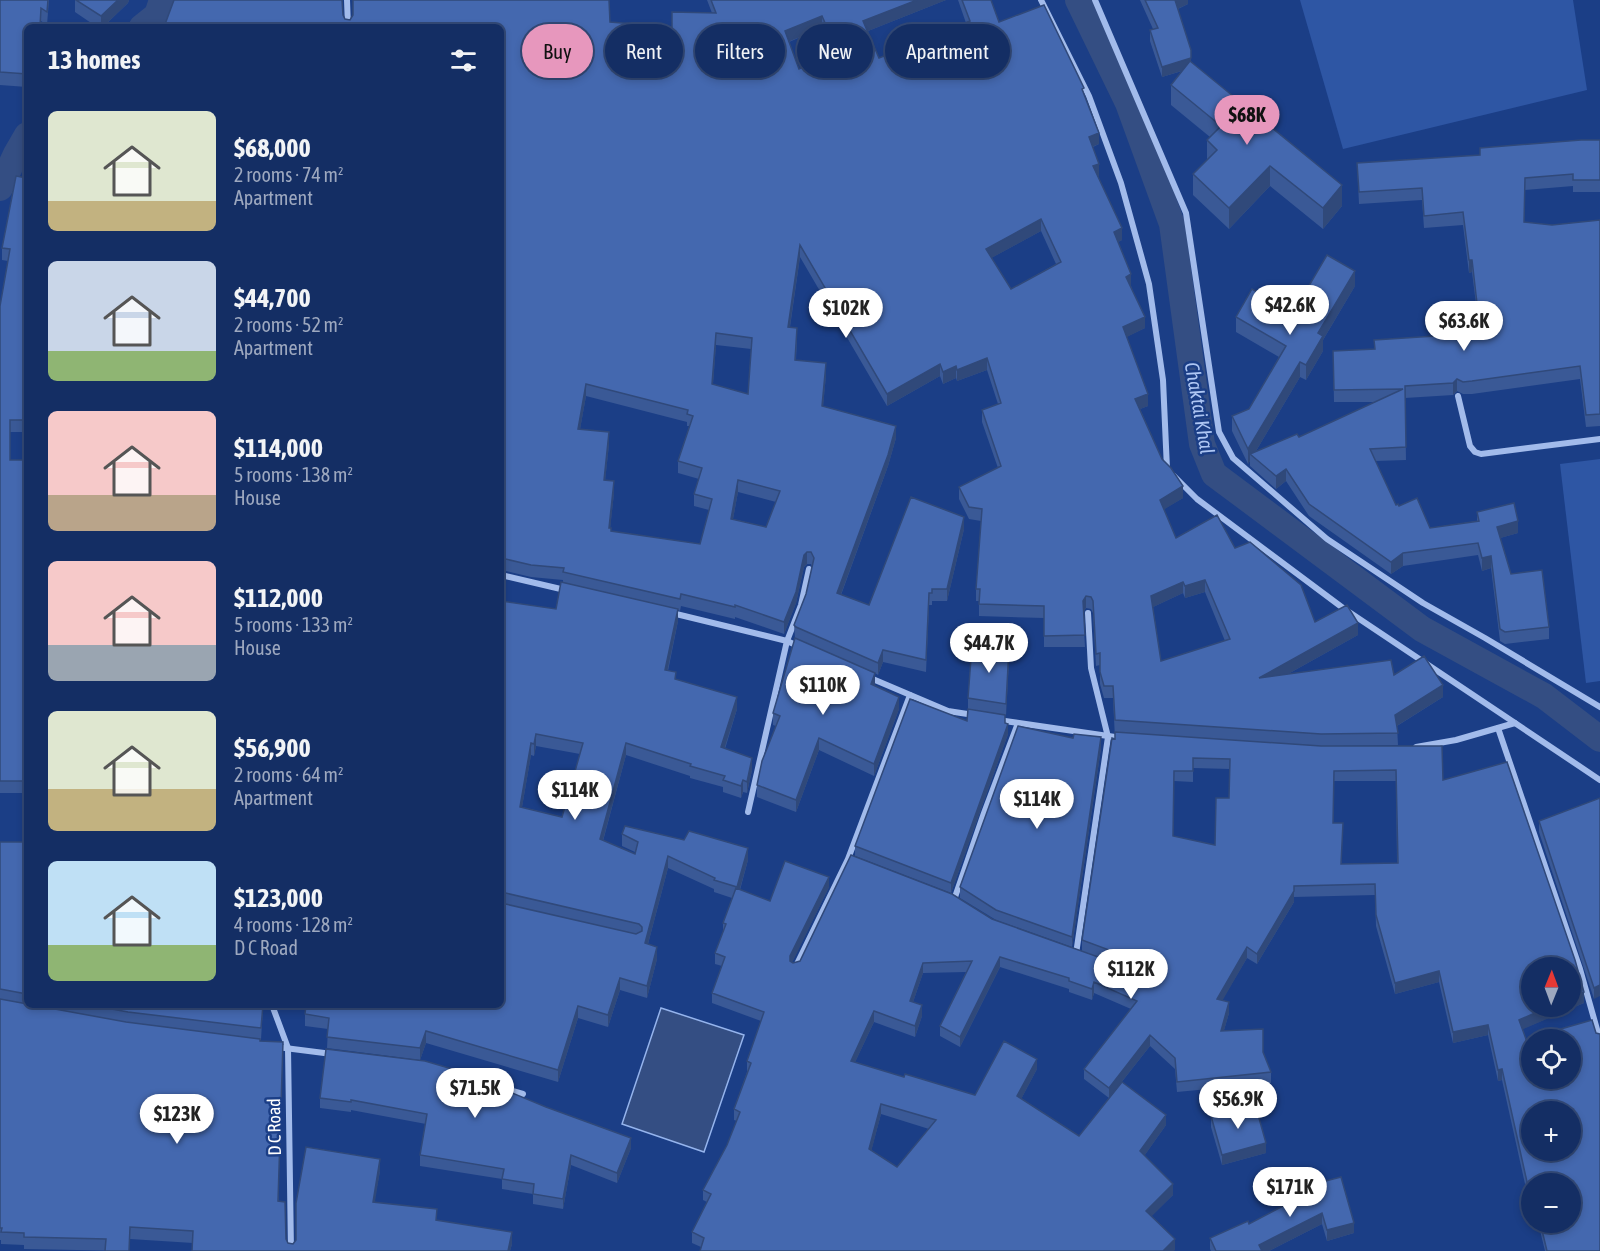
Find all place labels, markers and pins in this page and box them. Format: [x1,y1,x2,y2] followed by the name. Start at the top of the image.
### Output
[1211,95,1283,146] pin: $68K
[1241,285,1339,336] pin: $42.6K
[804,288,888,339] pin: $102K
[1415,301,1513,352] pin: $63.6K
[940,623,1038,674] pin: $44.7K
[781,665,865,716] pin: $110K
[533,770,617,821] pin: $114K
[995,779,1079,830] pin: $114K
[1089,949,1173,1000] pin: $112K
[426,1068,524,1119] pin: $71.5K
[1189,1079,1287,1130] pin: $56.9K
[135,1094,219,1145] pin: $123K
[1248,1167,1332,1218] pin: $171K

